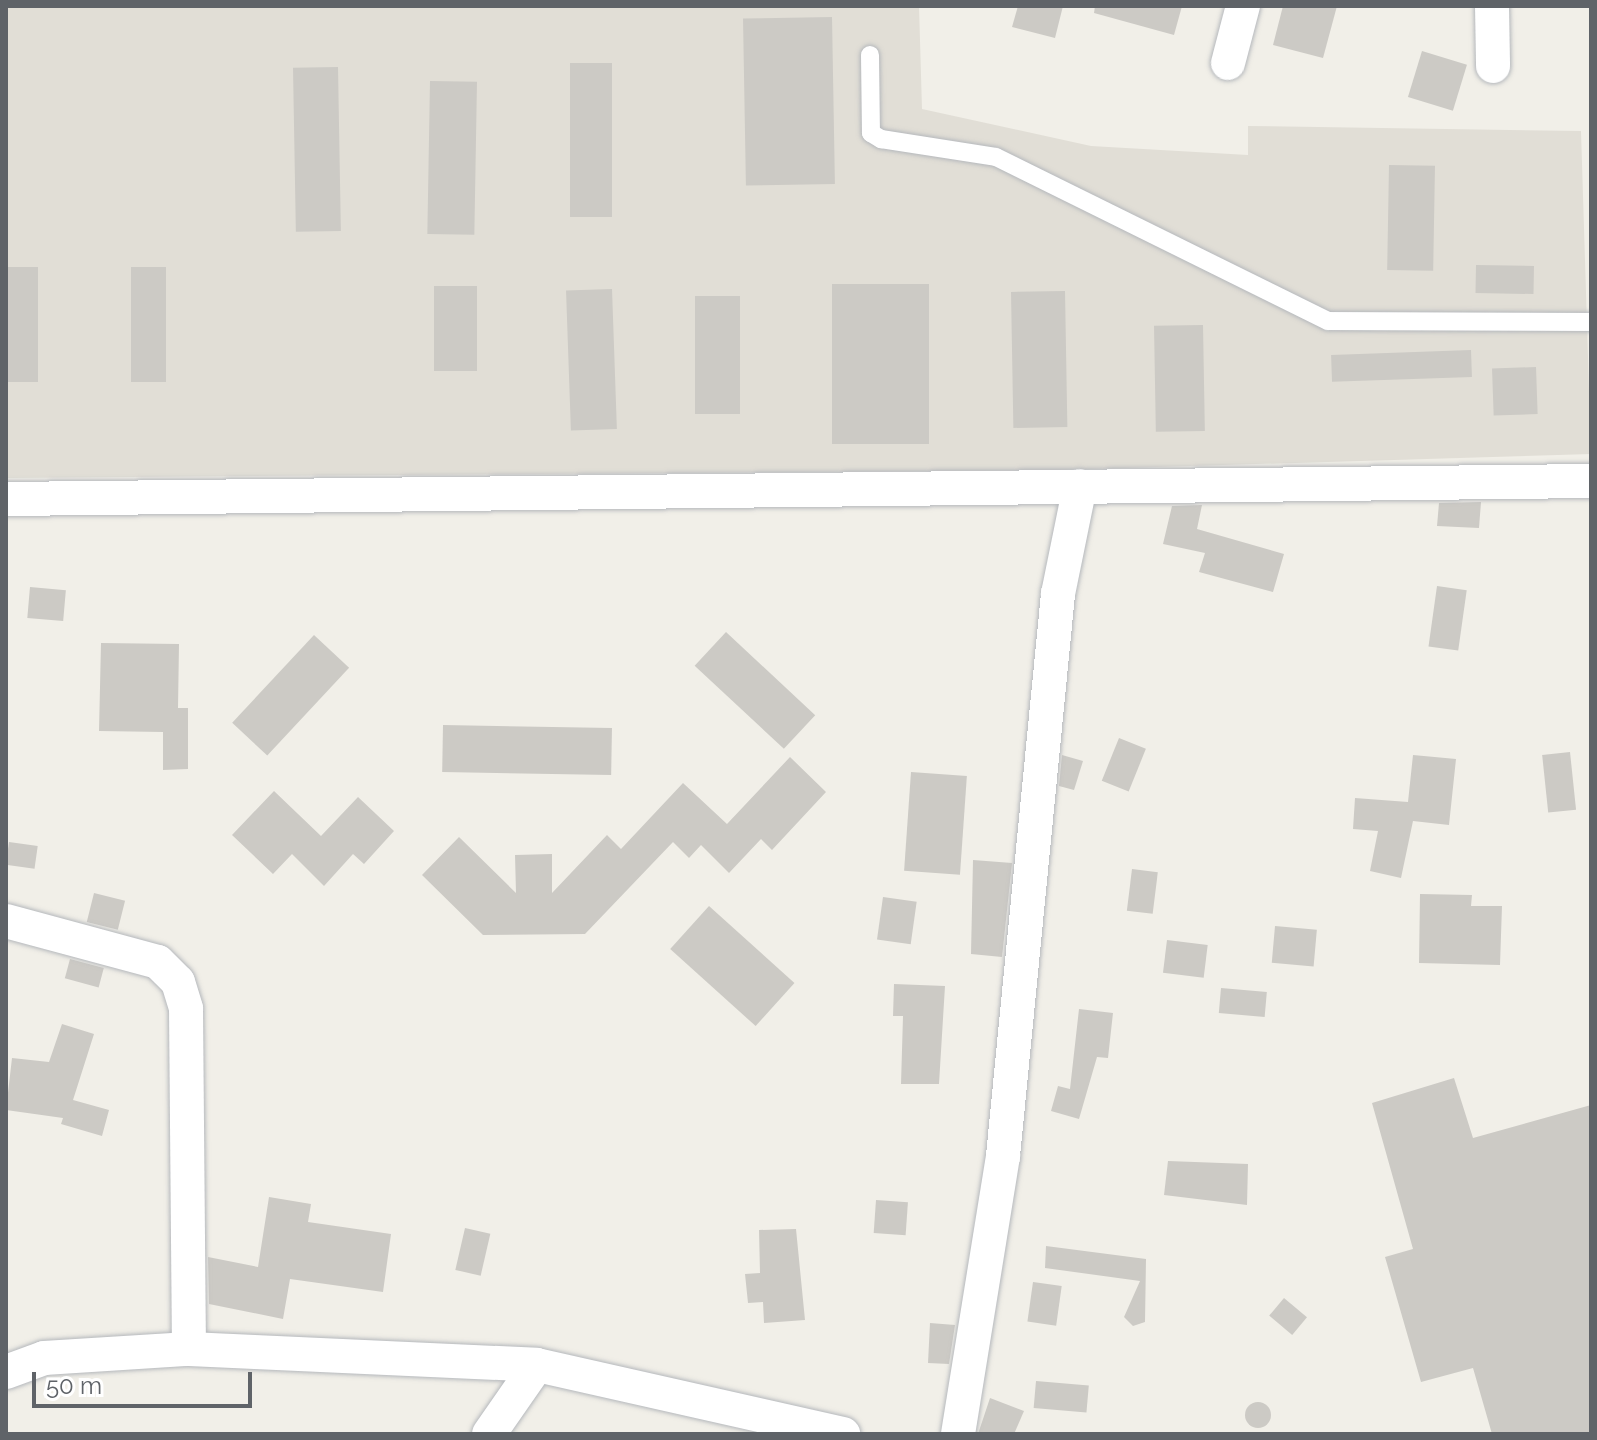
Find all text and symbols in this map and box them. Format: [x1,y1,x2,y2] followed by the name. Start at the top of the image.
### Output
[36,1356,256,1406] scale bar
[46,1371,102,1400] text: 50 m

